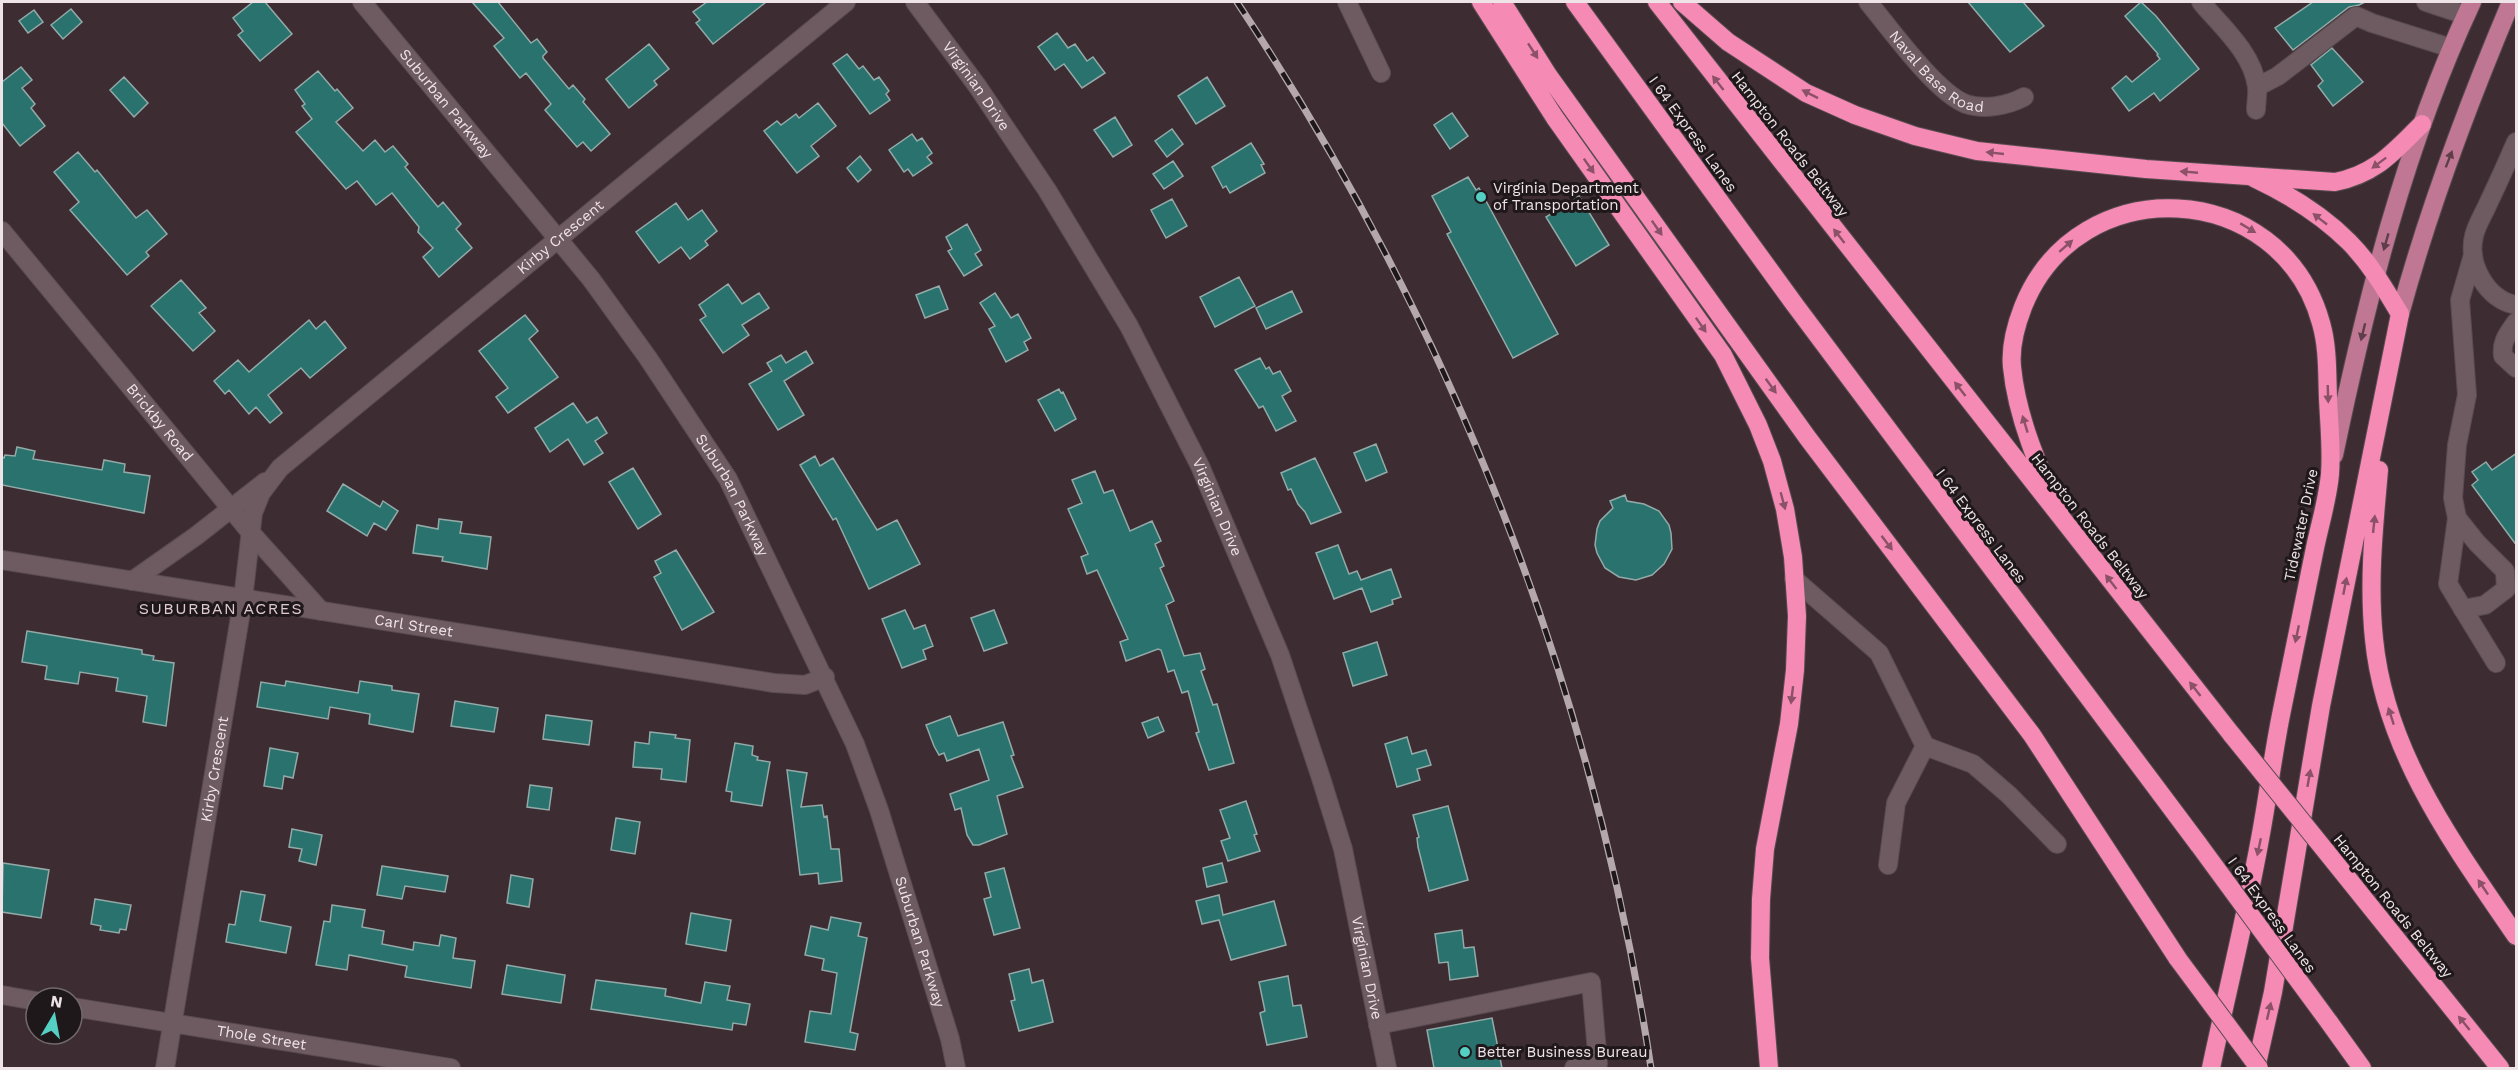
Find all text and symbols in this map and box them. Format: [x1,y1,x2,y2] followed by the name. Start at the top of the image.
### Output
[1885,27,1984,116] street label: Naval Base Road
[938,38,1014,134] street label: Virginian Drive
[1527,43,1538,59] one-way arrow
[396,45,497,162] street label: Suburban Parkway
[1728,68,1853,220] street label: Hampton Roads Beltway
[1645,73,1741,195] street label: I 64 Express Lanes
[1713,75,1725,90] one-way arrow
[1801,89,1818,99] one-way arrow
[1985,148,2004,158] one-way arrow
[2444,150,2454,168] one-way arrow
[2371,157,2387,170] one-way arrow
[1583,158,1595,174] one-way arrow
[2179,167,2198,177] one-way arrow
[1493,179,1639,214] place label: Virginia Department of Transportation
[1474,190,1488,204] marker: Virginia Department of Transportation
[513,196,608,278] street label: Kirby Crescent
[2313,214,2328,226] one-way arrow
[1651,219,1663,235] one-way arrow
[2240,222,2256,233] one-way arrow
[1833,228,1845,244] one-way arrow
[2381,233,2390,251] one-way arrow
[2058,240,2073,253] one-way arrow
[1695,318,1707,333] one-way arrow
[2357,323,2367,341] one-way arrow
[1764,379,1776,394] one-way arrow
[123,380,197,465] street label: Brickby Road
[1953,381,1966,397] one-way arrow
[2323,385,2333,404] one-way arrow
[2020,415,2029,433] one-way arrow
[692,431,773,559] street label: Suburban Parkway
[2028,450,2153,602] street label: Hampton Roads Beltway
[1188,455,1246,559] street label: Virginian Drive
[1932,465,2030,587] street label: I 64 Express Lanes
[2280,467,2322,583] street label: Tidewater Drive
[1778,492,1788,510] one-way arrow
[2369,514,2379,533] one-way arrow
[1881,534,1893,550] one-way arrow
[2105,574,2117,589] one-way arrow
[2341,577,2350,596] one-way arrow
[139,599,303,618] district label: SUBURBAN ACRES
[373,610,455,641] street label: Carl Street
[2292,625,2302,644] one-way arrow
[2189,681,2202,697] one-way arrow
[1788,685,1797,704] one-way arrow
[2386,707,2396,725] one-way arrow
[197,714,232,823] street label: Kirby Crescent
[2305,768,2314,787] one-way arrow
[2330,831,2457,982] street label: Hampton Roads Beltway
[2253,837,2263,856] one-way arrow
[2224,854,2320,976] street label: I 64 Express Lanes
[891,874,949,1010] street label: Suburban Parkway
[2477,880,2489,896] one-way arrow
[1348,915,1386,1021] street label: Virginian Drive
[24,986,84,1046] north arrow
[49,991,64,1012] text: N
[2264,1002,2274,1021] one-way arrow
[2457,1015,2470,1031] one-way arrow
[215,1021,308,1054] street label: Thole Street
[1477,1043,1648,1061] place label: Better Business Bureau
[1458,1045,1472,1059] marker: Better Business Bureau

